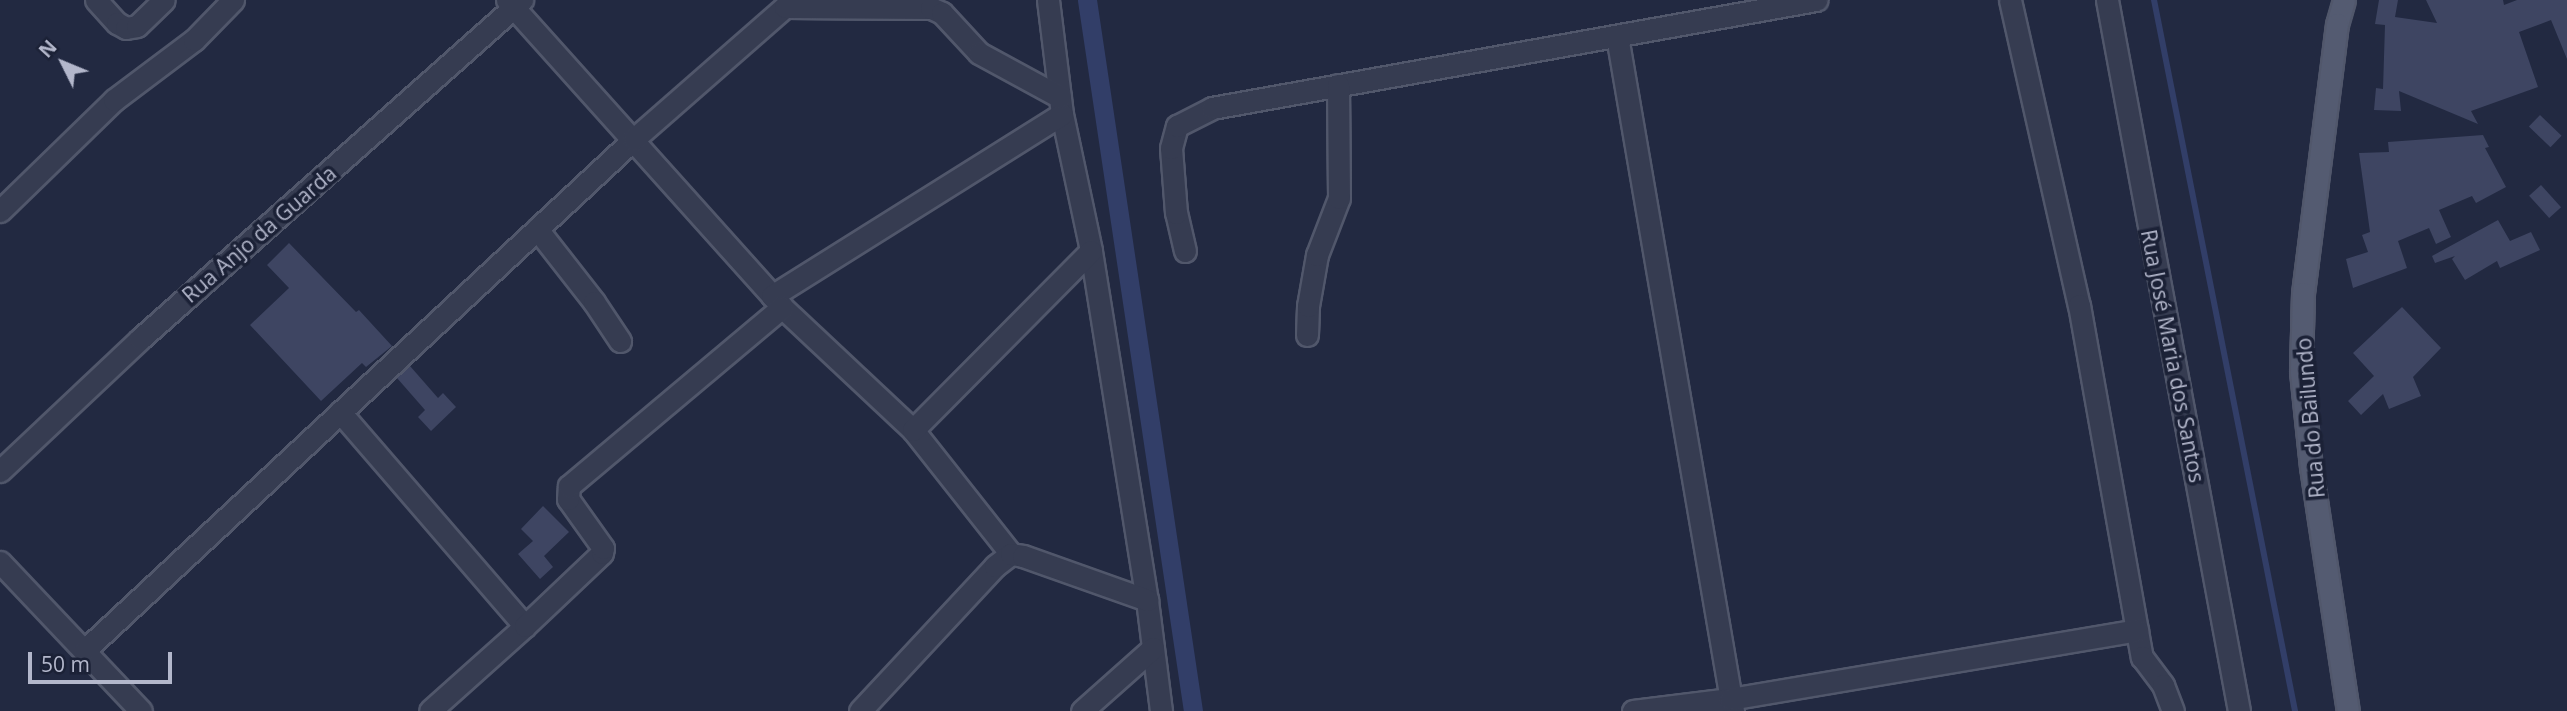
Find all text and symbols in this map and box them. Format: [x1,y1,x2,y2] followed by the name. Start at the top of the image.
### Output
[28,28,98,98] north arrow
[33,34,62,63] text: N
[177,160,341,308] street label: Rua Anjo da Guarda
[2136,227,2210,485] street label: Rua José Maria dos Santos
[2290,337,2330,499] street label: Rua do Bailundo
[32,638,175,682] scale bar
[41,650,90,678] text: 50 m

